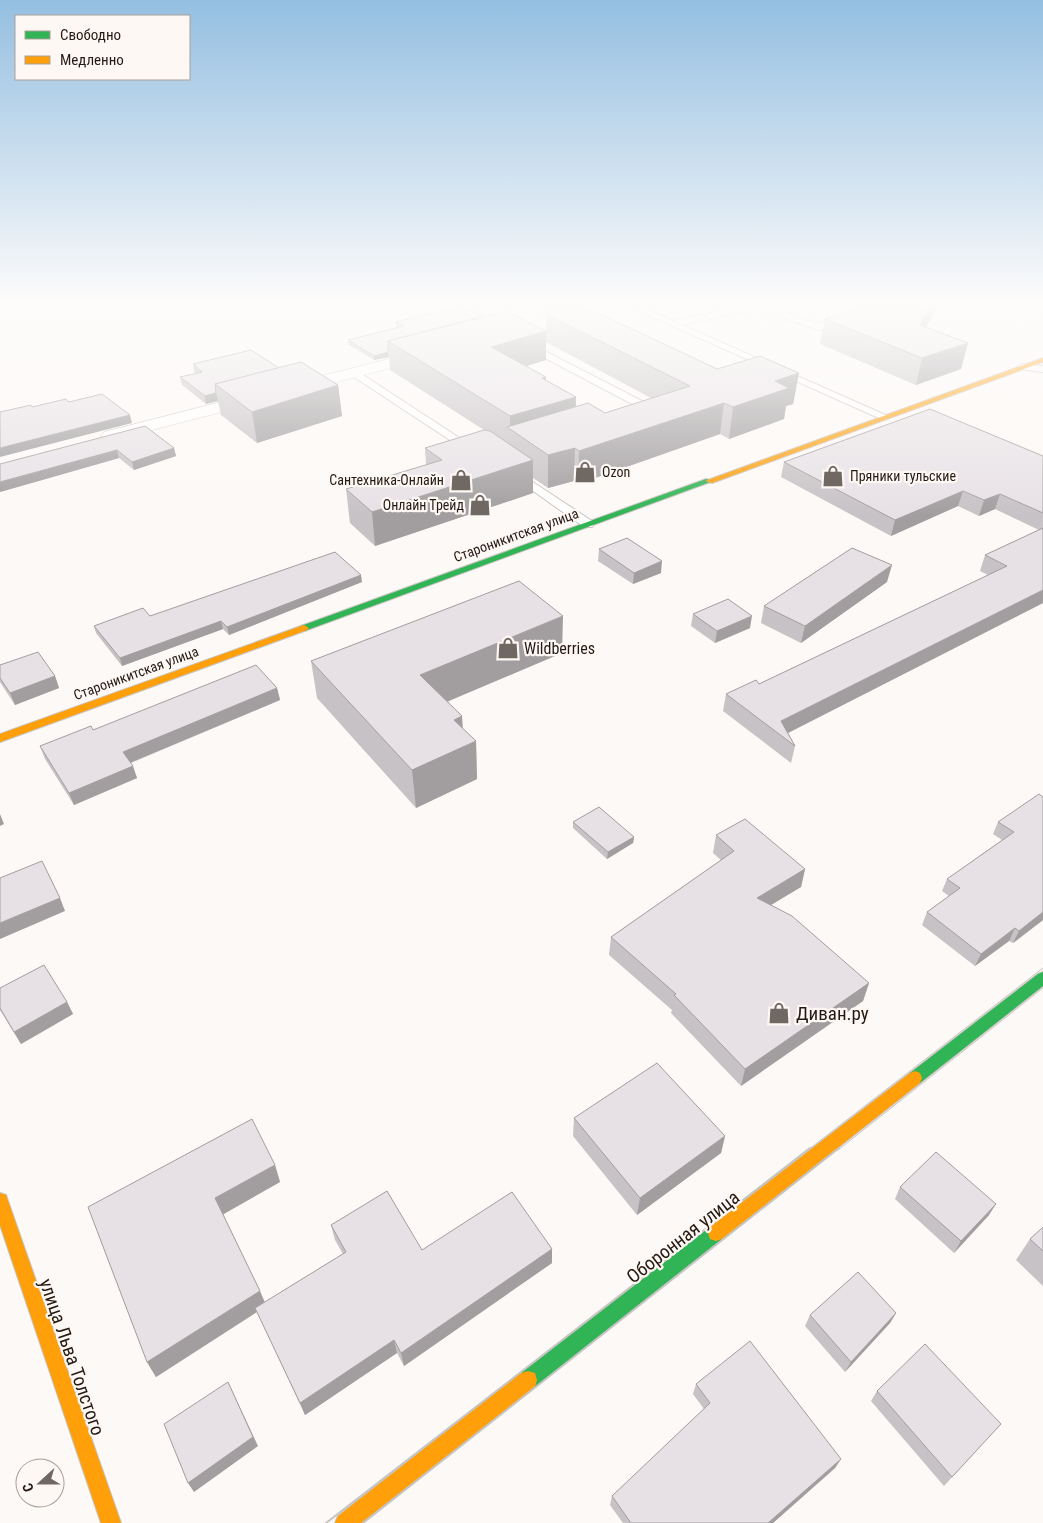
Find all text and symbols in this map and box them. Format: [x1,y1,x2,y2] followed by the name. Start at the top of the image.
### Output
[15,15,190,80] legend
[60,26,121,44] text: Свободно
[60,51,124,69] text: Медленно
[572,459,598,485] shop icon: Ozon
[820,463,846,489] shop icon: Пряники тульские
[602,464,630,480] place label: Ozon
[448,467,474,493] shop icon: Сантехника-Онлайн
[850,468,956,484] place label: Пряники тульские
[329,472,444,488] place label: Сантехника-Онлайн
[467,492,493,518] shop icon: Онлайн Трейд
[383,497,464,513] place label: Онлайн Трейд
[451,505,581,565] street label: Староникитская улица
[495,635,521,661] shop icon: Wildberries
[524,639,595,658] place label: Wildberries
[71,643,201,703] street label: Староникитская улица
[766,1000,792,1026] shop icon: Диван.ру
[796,1002,869,1025] place label: Диван.ру
[622,1186,744,1288] street label: Оборонная улица
[34,1276,110,1438] street label: улица Льва Толстого
[15,1458,65,1508] north arrow
[19,1481,37,1494] text: С

